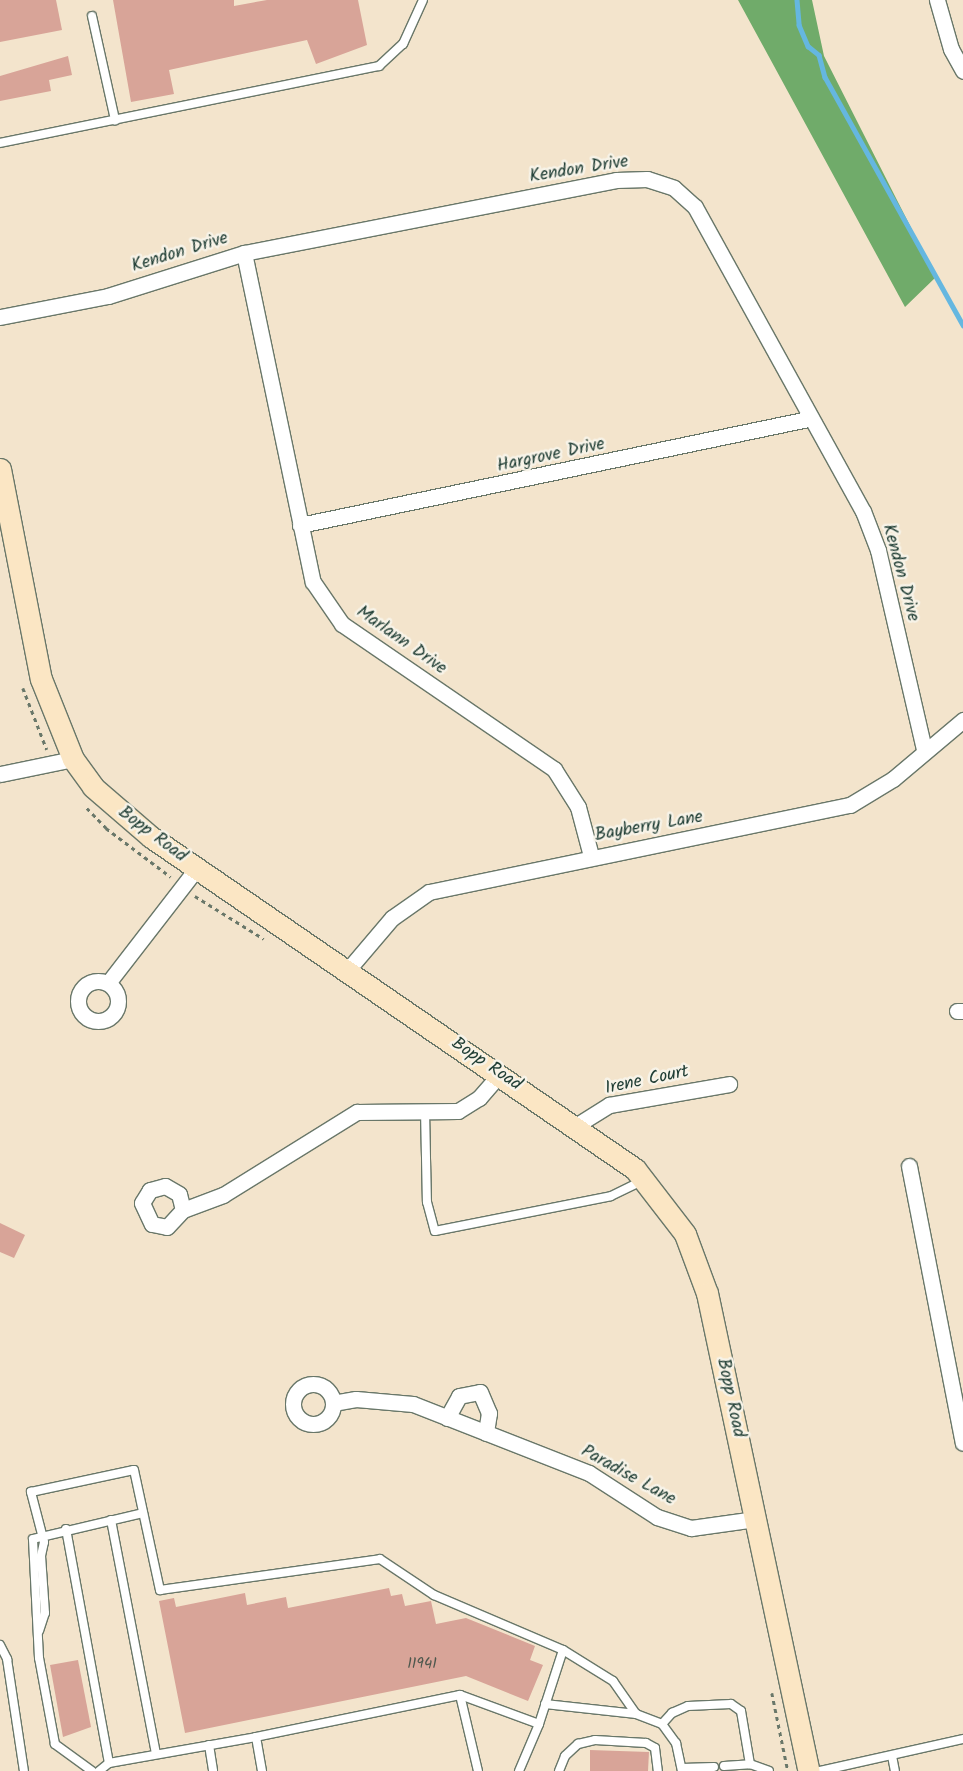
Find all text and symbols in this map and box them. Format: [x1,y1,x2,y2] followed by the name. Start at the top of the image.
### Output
[528,152,630,188] street label: Kendon Drive
[129,228,231,278] street label: Kendon Drive
[495,434,607,478] street label: Hargrove Drive
[877,522,923,624] street label: Kendon Drive
[352,602,450,680] street label: Marlann Drive
[114,802,190,868] street label: Bopp Road
[593,807,705,847] street label: Bayberry Lane
[447,1034,525,1096] street label: Bopp Road
[603,1062,691,1100] street label: Irene Court
[711,1357,749,1439] street label: Bopp Road
[577,1441,679,1511] street label: Paradise Lane
[407,1656,437,1674] house number: 11941

